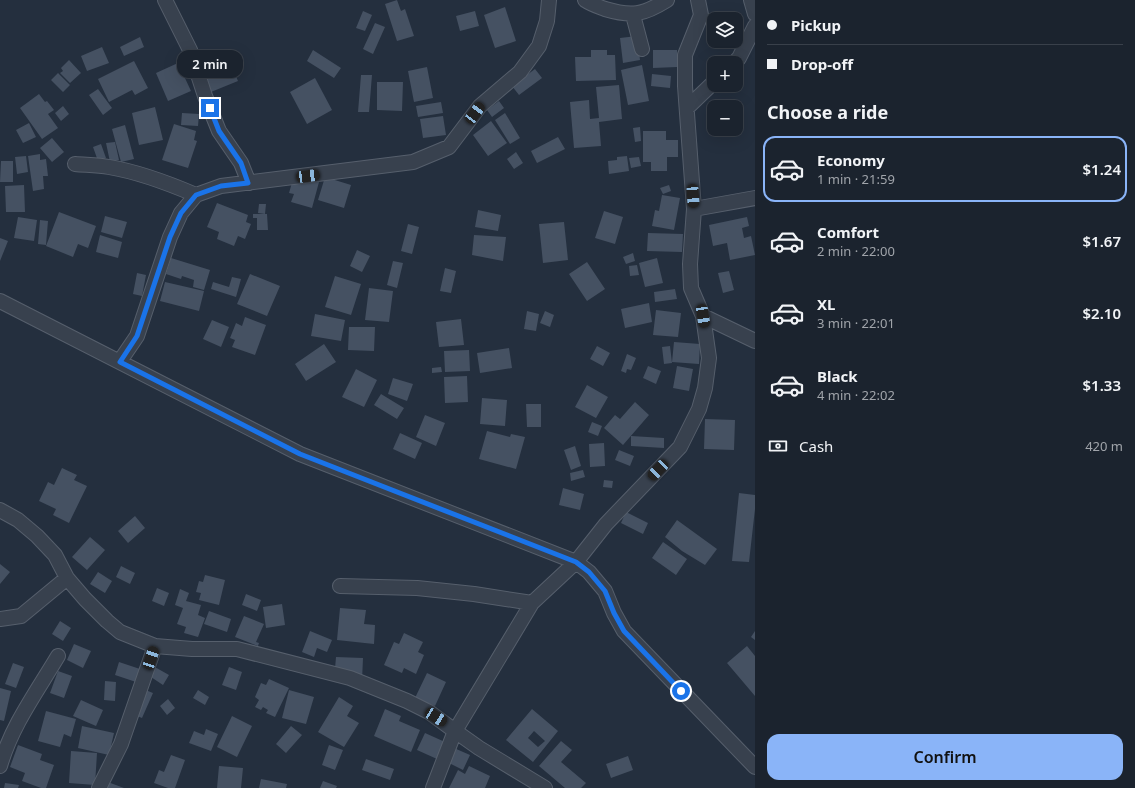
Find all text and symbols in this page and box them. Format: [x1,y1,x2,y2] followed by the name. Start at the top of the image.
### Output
[707,12,743,136] map controls
[707,12,743,48] button: layers
[791,15,841,35] text: Pickup
[177,50,243,78] callout: 2 min
[791,54,853,74] text: Drop-off
[192,55,228,73] text: 2 min
[707,56,743,92] button: +
[201,99,219,117] route end
[463,100,487,126] car
[707,100,743,136] button: −
[767,100,888,124] text: Choose a ride
[817,150,885,170] text: Economy
[769,151,805,187] icon: car
[1083,159,1121,179] text: $1.24
[295,169,321,183] car
[817,170,895,188] text: 1 min · 21:59
[686,184,700,208] car
[817,222,879,242] text: Comfort
[769,223,805,259] icon: car
[1083,231,1121,251] text: $1.67
[817,242,895,260] text: 2 min · 22:00
[817,294,835,314] text: XL
[769,295,805,331] icon: car
[695,303,711,329] car
[1083,303,1121,323] text: $2.10
[817,314,895,332] text: 3 min · 22:01
[817,366,857,386] text: Black
[769,367,805,403] icon: car
[1083,375,1121,395] text: $1.33
[817,386,895,404] text: 4 min · 22:02
[767,435,789,457] icon: cash
[799,436,833,456] text: Cash
[1085,437,1123,455] text: 420 m
[645,457,671,483] car
[142,645,160,671] car
[672,682,690,700] route start
[423,706,449,728] car
[767,734,1123,780] button: Confirm

